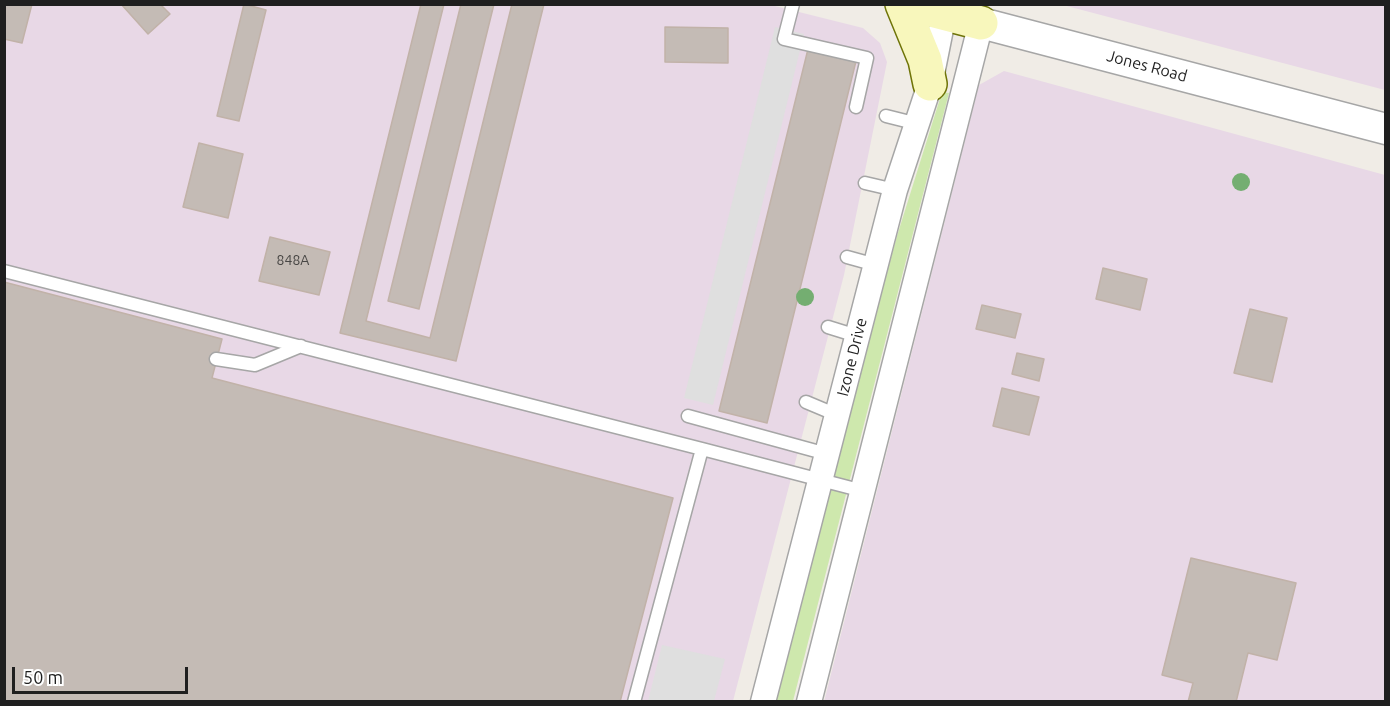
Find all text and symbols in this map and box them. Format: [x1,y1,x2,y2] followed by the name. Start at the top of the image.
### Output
[1105,46,1189,86] street label: Jones Road
[277,252,309,268] house number: 848A
[833,316,871,398] street label: Izone Drive
[15,655,190,693] scale bar
[23,667,63,687] text: 50 m

